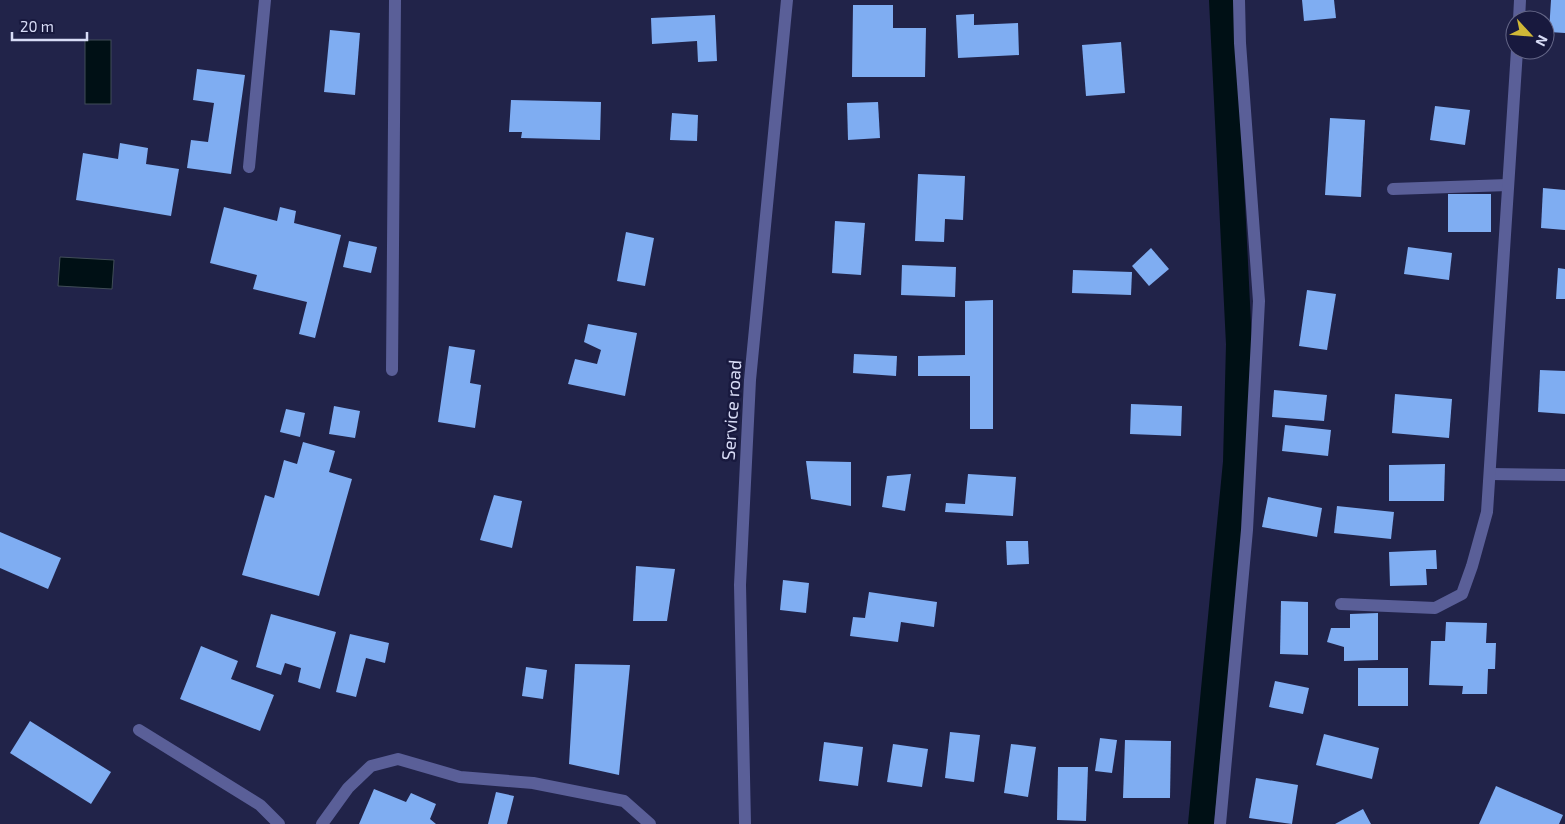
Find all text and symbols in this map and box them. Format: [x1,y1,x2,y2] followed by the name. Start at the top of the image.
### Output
[12,10,88,42] scale bar
[1505,10,1555,60] north arrow
[20,17,54,35] text: 20 m
[1532,33,1552,49] text: N
[717,359,745,461] street label: Service road

